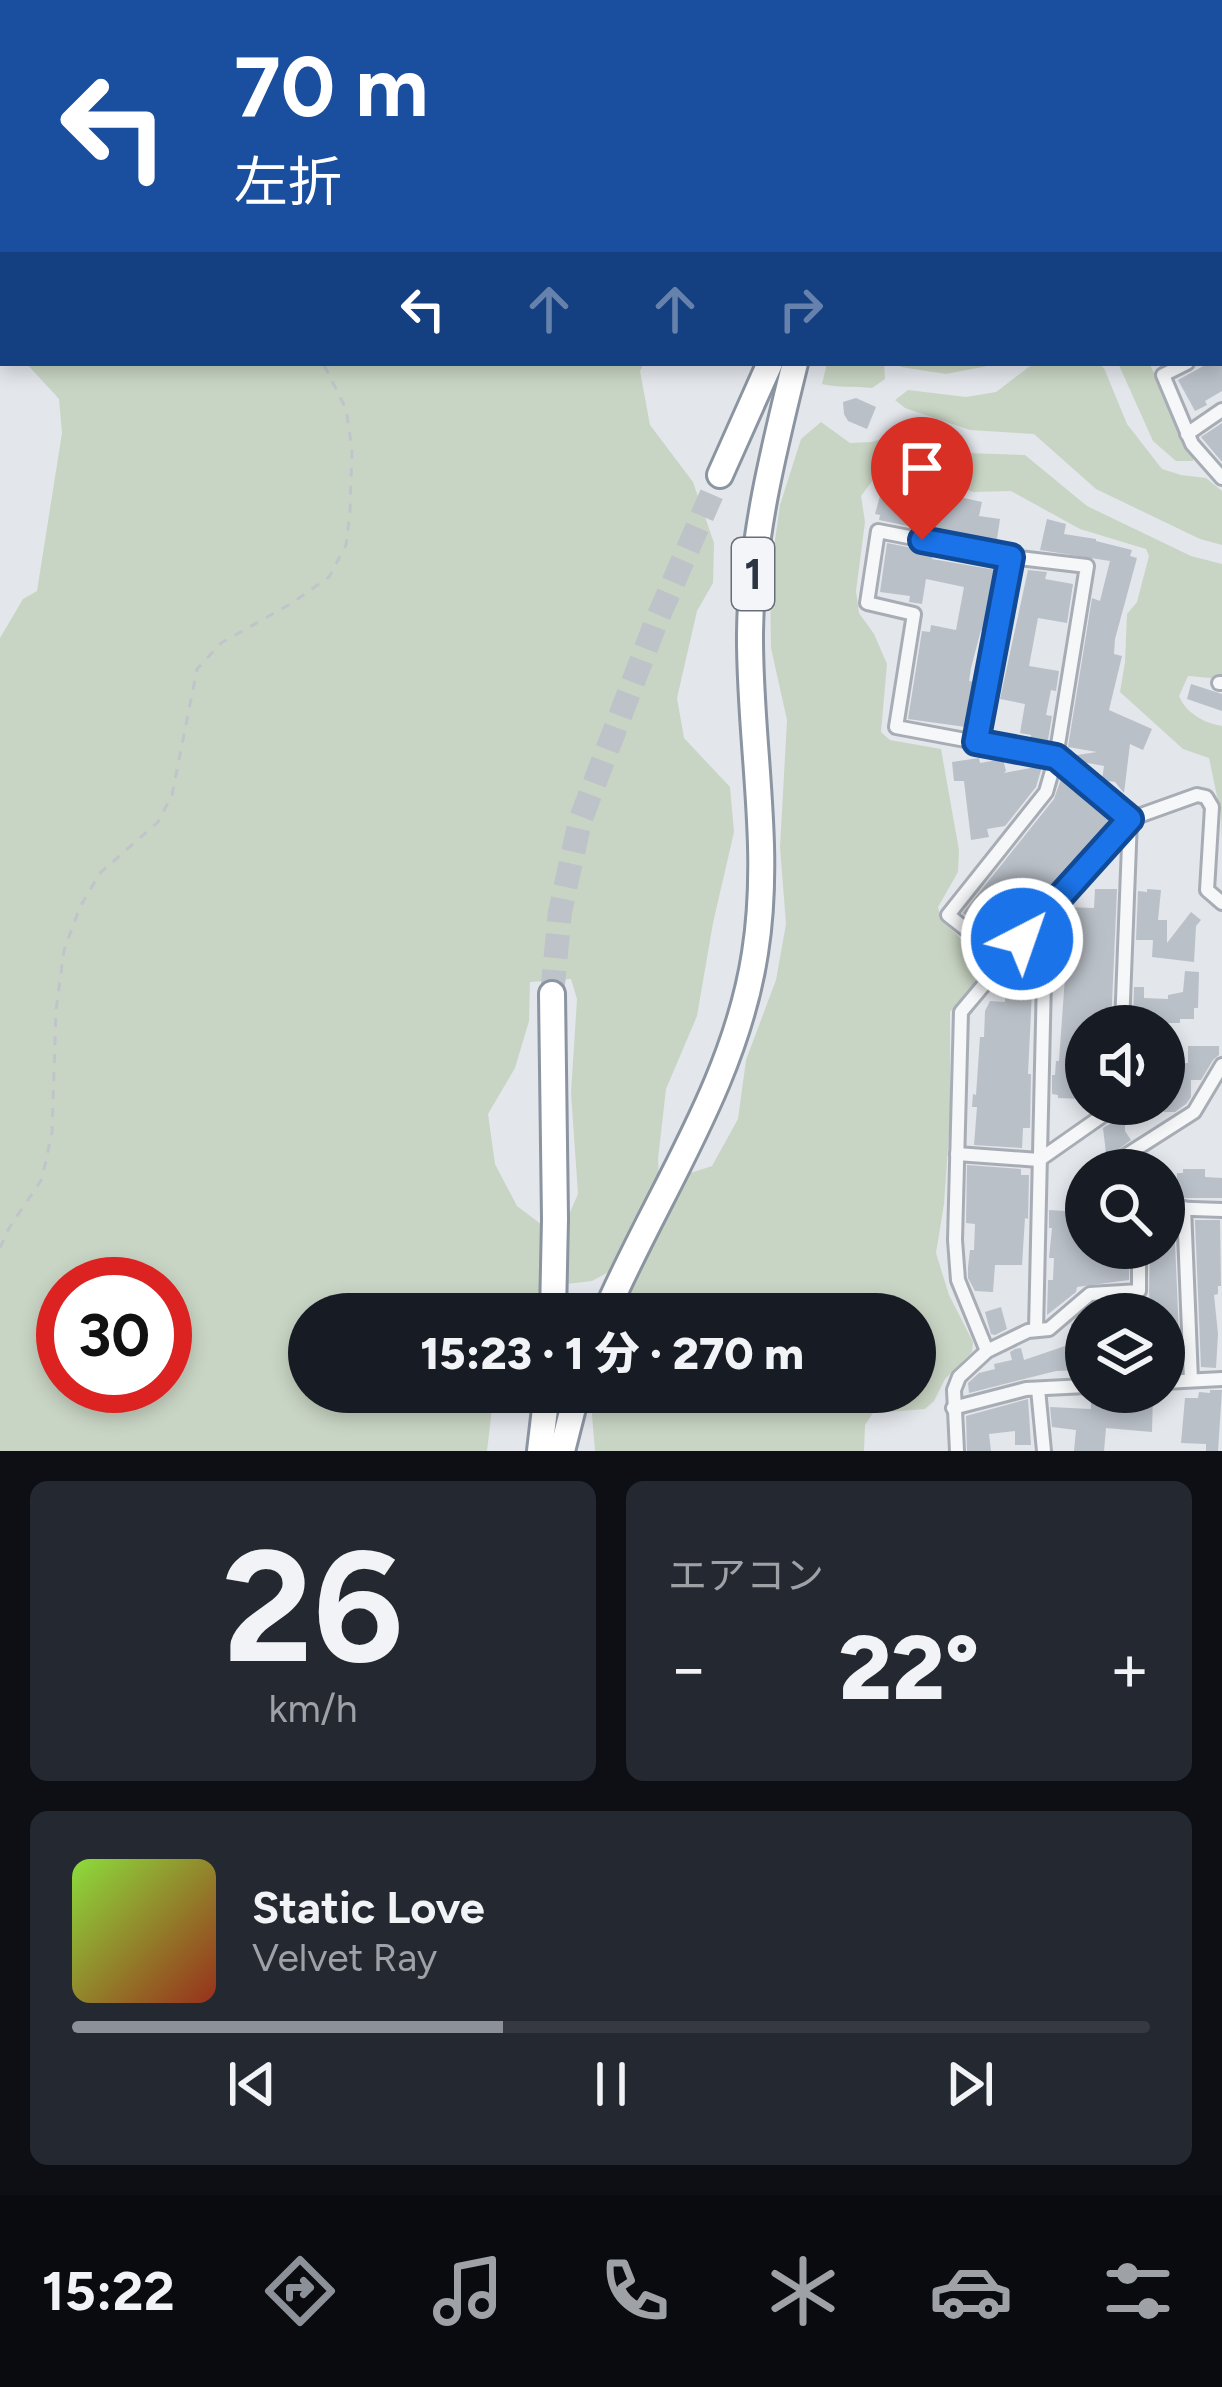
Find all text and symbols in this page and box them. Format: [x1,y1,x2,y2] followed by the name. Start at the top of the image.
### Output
[234,36,428,137] text: 70 m
[36,48,192,204] icon: left
[234,150,342,215] text: 左折
[390,276,456,342] icon: left
[516,276,582,342] icon: ahead
[642,276,708,342] icon: ahead
[768,276,834,342] icon: right
[871,417,973,540] pin
[889,435,955,501] icon: arrive
[732,538,774,610] road number: 1
[959,876,1085,1002] position arrow
[1065,1005,1185,1413] map controls
[1065,1005,1185,1125] button: sound
[1065,1149,1185,1269] button: search
[36,1257,192,1413] speed limit sign: 30
[1065,1293,1185,1413] button: layers
[420,1326,804,1380] text: 15:23 · 1 分 · 270 m
[223,1513,403,1700] text: 26
[668,1552,824,1599] text: エアコン
[839,1613,979,1722] text: 22°
[668,1628,709,1708] text: −
[1109,1628,1150,1708] text: +
[268,1685,358,1732] text: km/h
[252,1880,485,1934] text: Static Love
[252,1934,437,1981] text: Velvet Ray
[219,2051,285,2117] icon: previous
[578,2051,644,2117] icon: pause
[937,2051,1003,2117] icon: next
[258,2249,342,2333] icon: directions
[426,2249,510,2333] icon: music
[593,2249,677,2333] icon: phone
[761,2249,845,2333] icon: climate
[929,2249,1013,2333] icon: car
[1096,2249,1180,2333] icon: filters
[42,2259,175,2324] text: 15:22

